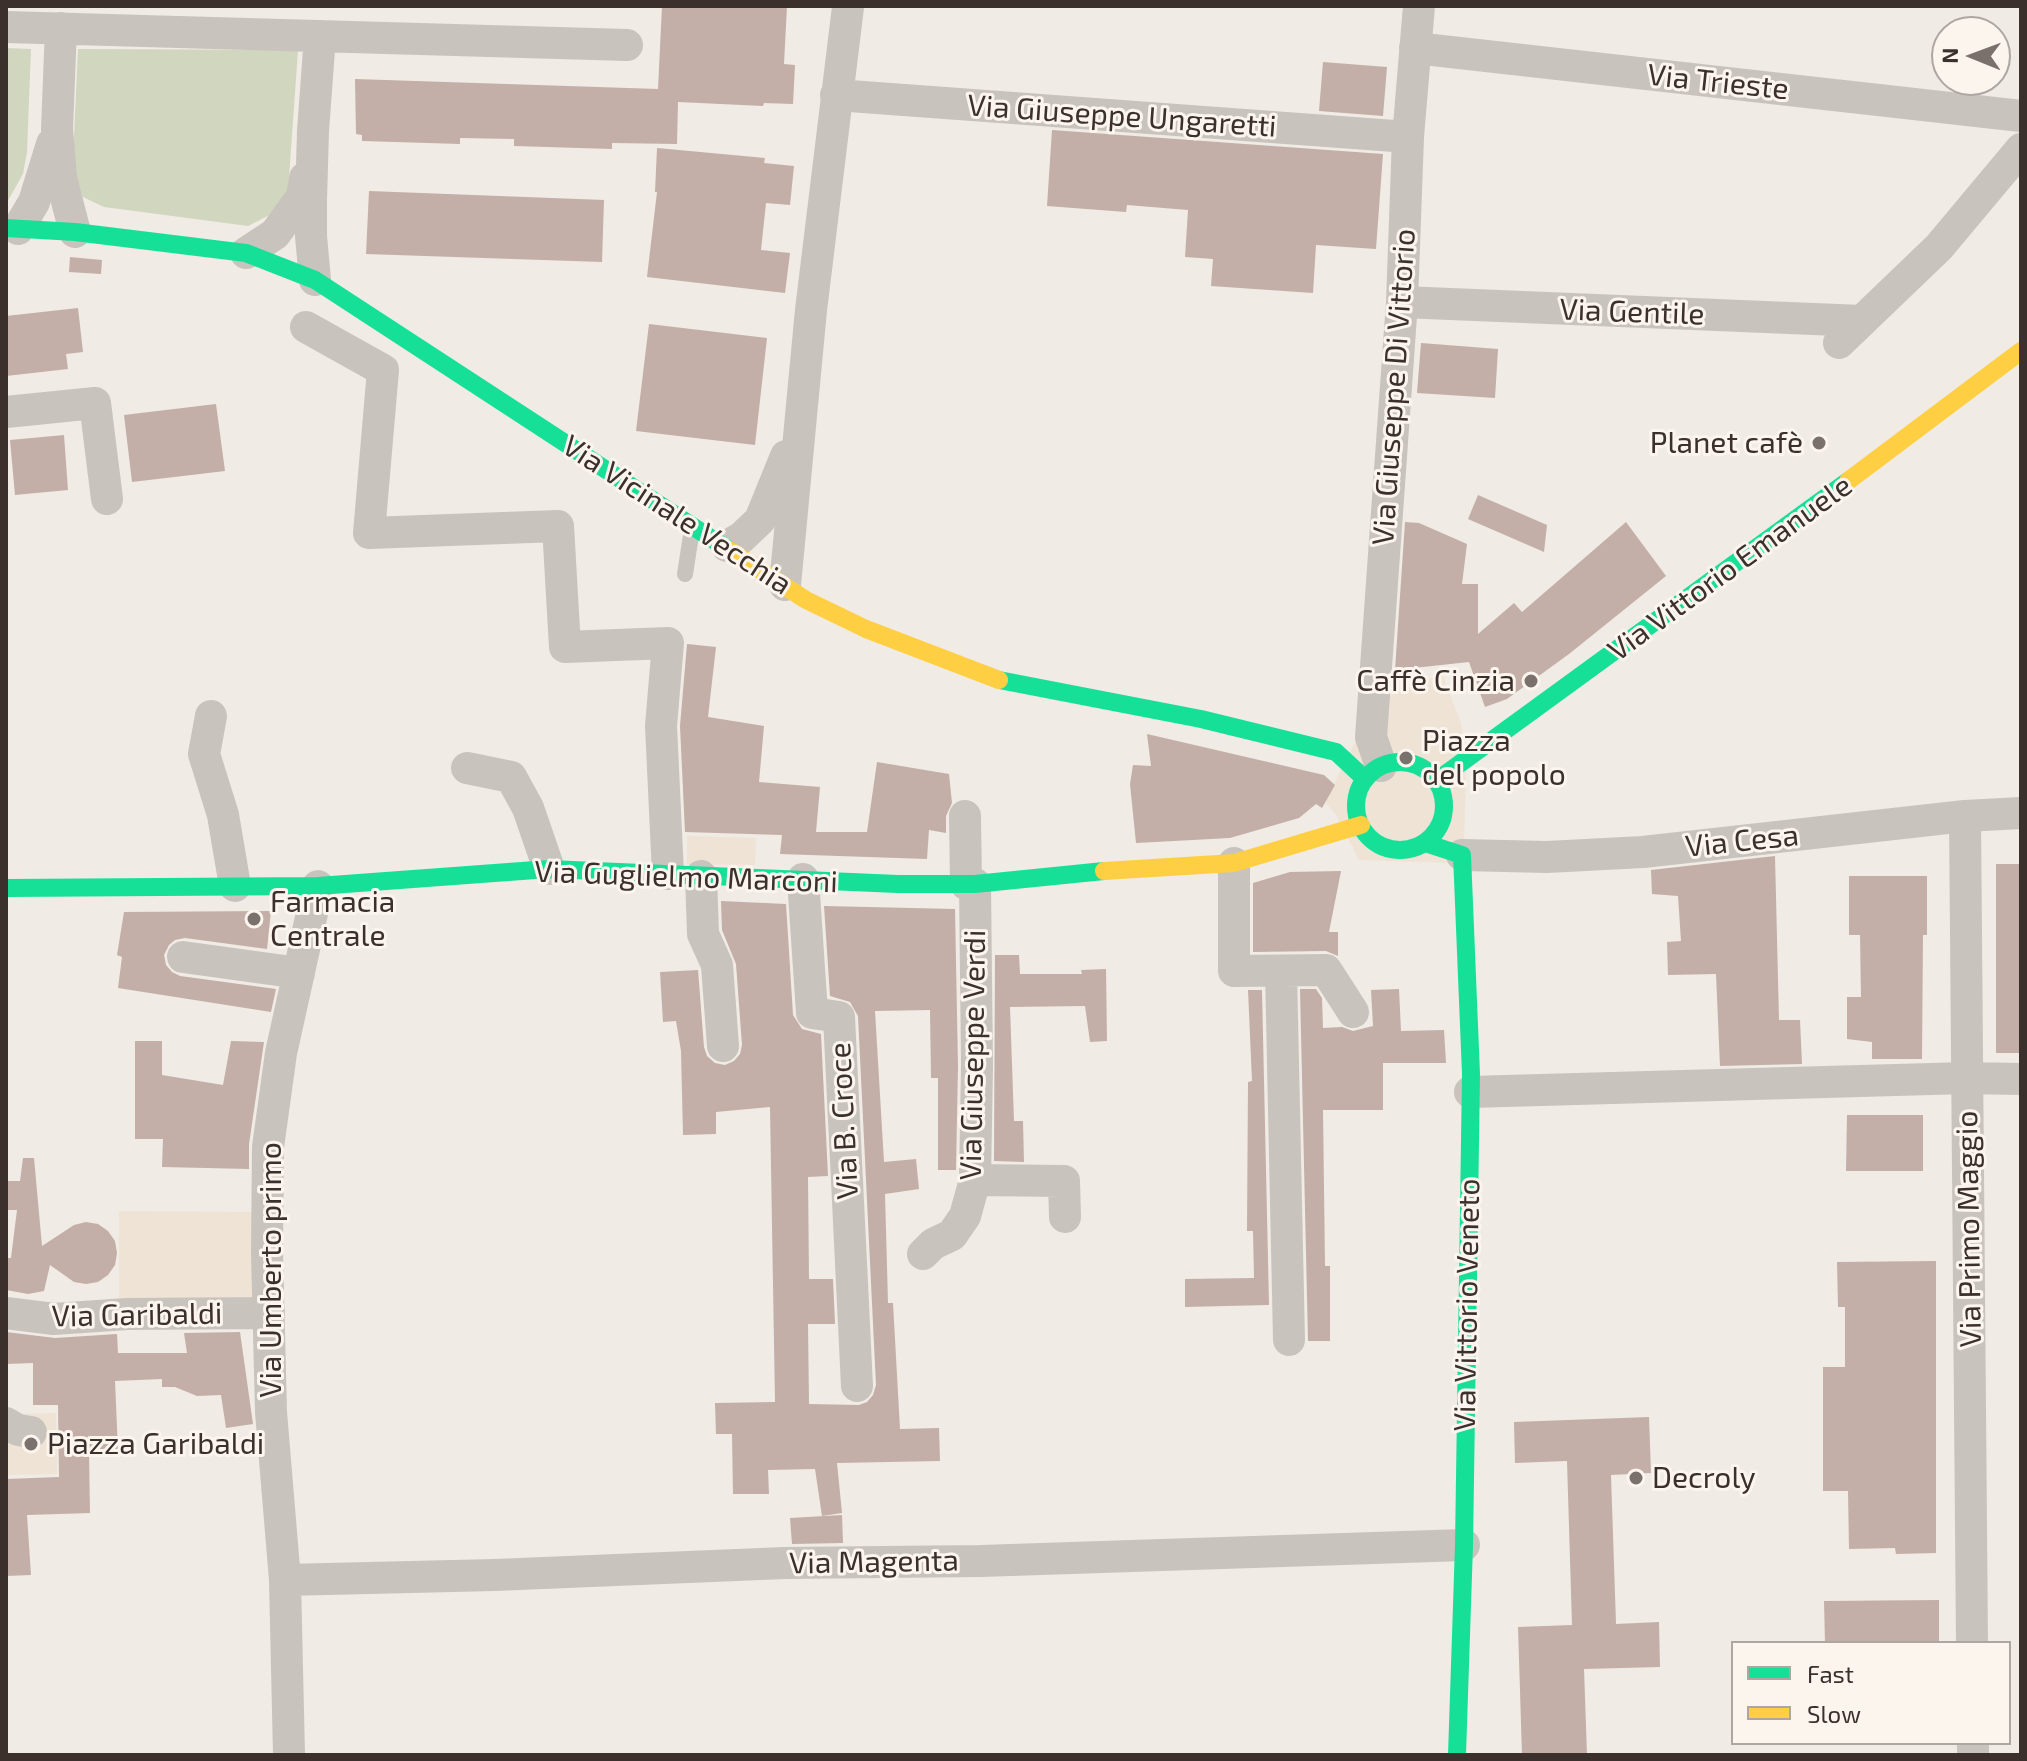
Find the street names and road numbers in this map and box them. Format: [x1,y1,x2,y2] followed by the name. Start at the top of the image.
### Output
[1646,57,1790,107] street label: Via Trieste
[966,87,1278,145] street label: Via Giuseppe Ungaretti
[1365,227,1423,547] street label: Via Giuseppe Di Vittorio
[1559,291,1705,333] street label: Via Gentile
[556,427,798,603] street label: Via Vicinale Vecchia
[1601,467,1859,669] street label: Via Vittorio Emanuele
[1684,817,1800,865] street label: Via Cesa
[534,854,838,900] street label: Via Guglielmo Marconi
[953,929,993,1181] street label: Via Giuseppe Verdi
[822,1041,866,1201] street label: Via B. Croce
[1949,1110,1989,1348] street label: Via Primo Maggio
[253,1142,289,1398] street label: Via Umberto primo
[1447,1178,1487,1432] street label: Via Vittorio Veneto
[51,1296,223,1334] street label: Via Garibaldi
[789,1543,959,1581] street label: Via Magenta

